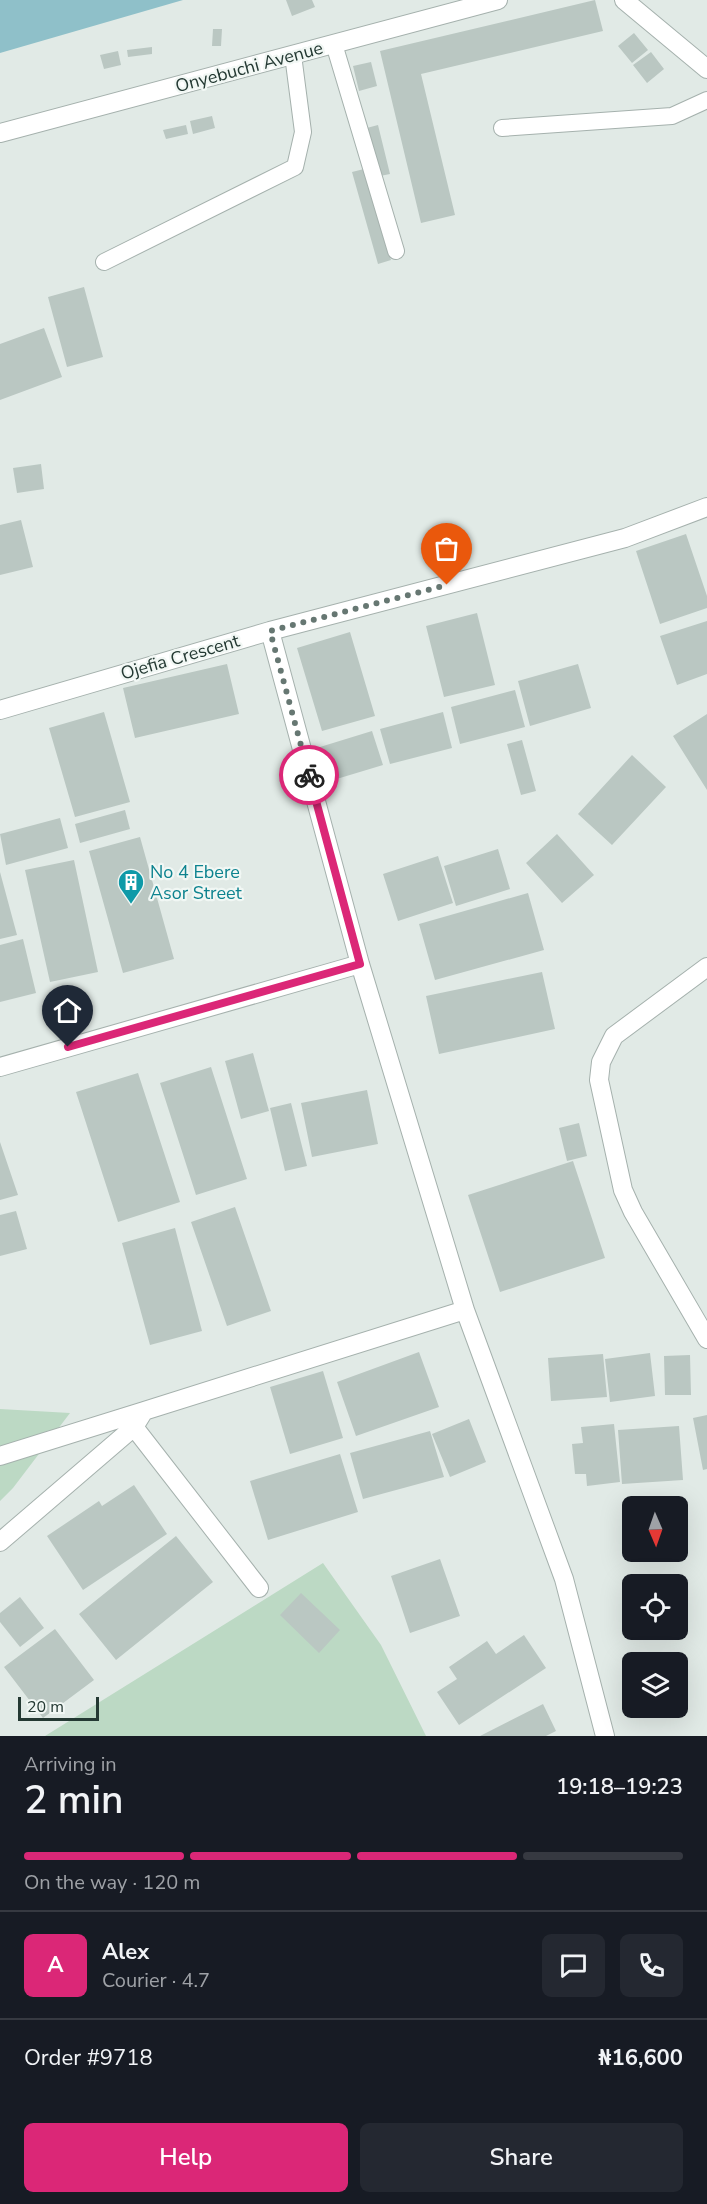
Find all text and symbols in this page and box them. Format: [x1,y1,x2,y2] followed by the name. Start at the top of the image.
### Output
[173,36,325,98] street label: Onyebuchi Avenue
[421,523,472,585] pin
[430,532,463,565] icon: bag
[118,628,243,685] street label: Ojefia Crescent
[279,745,339,805] courier
[293,759,326,792] icon: bike
[150,860,243,905] place label: No 4 Ebere Asor Street
[116,867,146,905] building icon: No 4 Ebere Asor Street
[42,985,93,1047] pin
[51,994,84,1027] icon: home
[622,1496,688,1562] north arrow
[622,1496,688,1718] map controls
[622,1574,688,1640] button: locate
[622,1652,688,1718] button: layers
[18,1694,99,1722] scale bar
[27,1696,64,1718] text: 20 m
[24,1751,117,1778] text: Arriving in
[556,1772,683,1802] text: 19:18–19:23
[24,1774,123,1827] text: 2 min
[24,1869,200,1896] text: On the way · 120 m
[542,1934,605,1997] button: chat
[620,1934,683,1997] button: phone
[102,1937,149,1967] text: Alex
[47,1950,64,1980] text: A
[102,1967,210,1994] text: Courier · 4.7
[24,2043,153,2073] text: Order #9718
[598,2043,683,2073] text: ₦16,600
[24,2123,348,2192] button: Help
[360,2123,683,2192] button: Share

